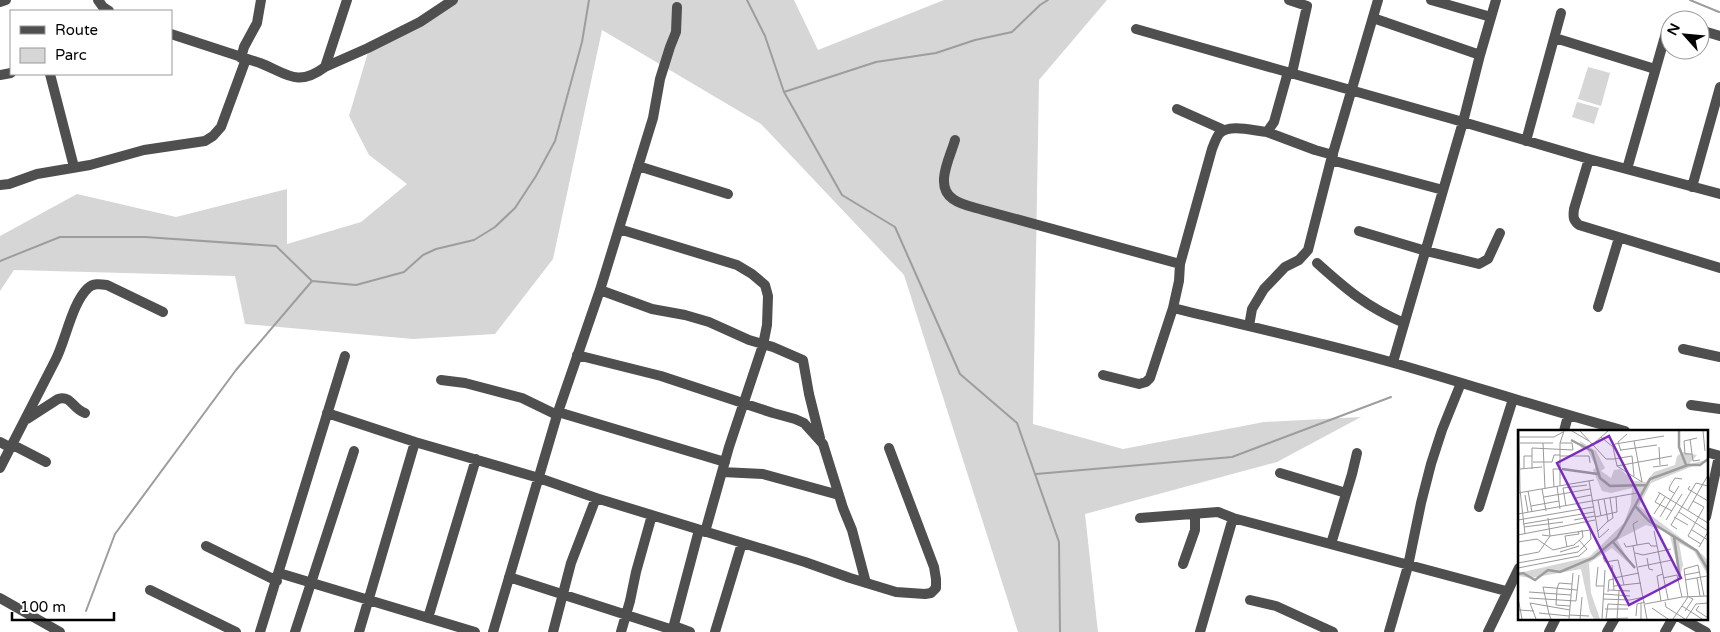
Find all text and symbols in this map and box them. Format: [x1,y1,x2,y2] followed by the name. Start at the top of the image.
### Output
[10,10,172,75] legend
[1660,10,1710,60] north arrow
[1664,20,1684,38] text: N
[55,21,98,39] text: Route
[55,46,87,64] text: Parc
[1518,430,1708,620] inset map
[12,590,115,622] scale bar
[20,598,66,616] text: 100 m

